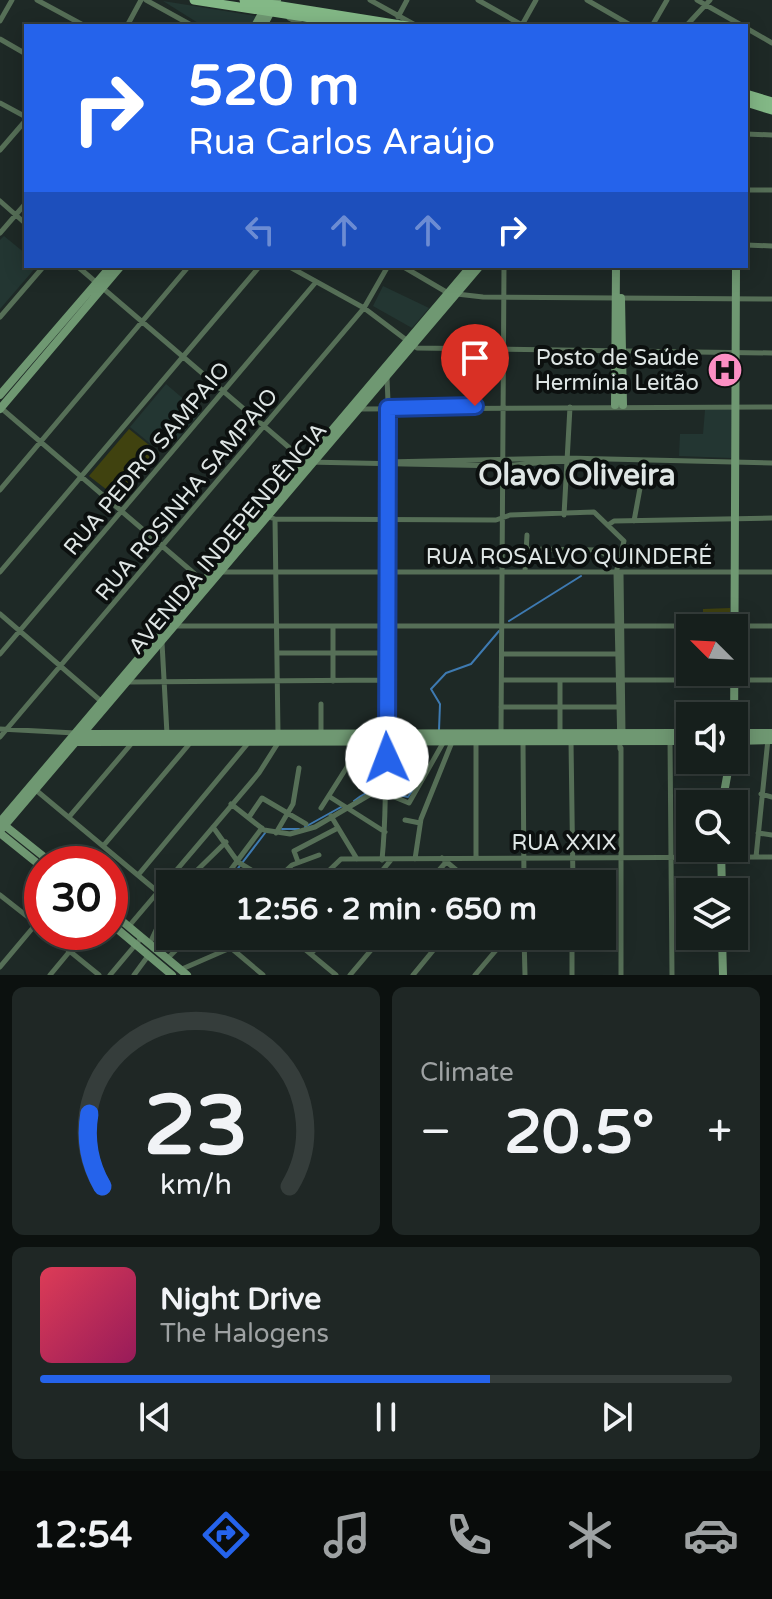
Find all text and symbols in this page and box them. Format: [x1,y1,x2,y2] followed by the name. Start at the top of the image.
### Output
[188,53,359,120] text: 520 m
[56,56,160,160] icon: right
[188,121,495,164] text: Rua Carlos Araújo
[238,208,282,252] icon: left
[322,208,366,252] icon: ahead
[406,208,450,252] icon: ahead
[490,208,534,252] icon: right
[441,324,509,406] pin
[453,336,497,380] icon: arrive
[534,345,699,396] place label: Posto de Saúde Hermínia Leitão
[706,351,744,389] hospital icon: Posto de Saúde Hermínia Leitão
[58,357,235,561] street label: RUA PEDRO SAMPAIO
[90,383,283,606] street label: RUA ROSINHA SAMPAIO
[122,417,332,660] street label: AVENIDA INDEPENDÊNCIA
[478,457,676,494] district label: Olavo Oliveira
[426,543,712,570] street label: RUA ROSALVO QUINDERÉ
[676,614,748,686] north arrow
[676,614,748,950] map controls
[676,702,748,774] button: sound
[345,716,429,800] position arrow
[676,790,748,862] button: search
[511,830,617,856] street label: RUA XXIX
[24,846,128,950] speed limit sign: 30
[676,878,748,950] button: layers
[235,891,537,928] text: 12:56 · 2 min · 650 m
[420,1057,514,1088] text: Climate
[144,1077,248,1177] text: 23
[504,1097,654,1169] text: 20.5°
[420,1106,451,1159] text: −
[707,1106,732,1159] text: +
[160,1168,232,1202] text: km/h
[160,1281,321,1318] text: Night Drive
[160,1318,329,1349] text: The Halogens
[133,1395,177,1439] icon: previous
[364,1395,408,1439] icon: pause
[595,1395,639,1439] icon: next
[198,1507,254,1563] icon: directions
[319,1507,375,1563] icon: music
[441,1507,497,1563] icon: phone
[562,1507,618,1563] icon: climate
[683,1507,739,1563] icon: car
[33,1514,132,1557] text: 12:54

